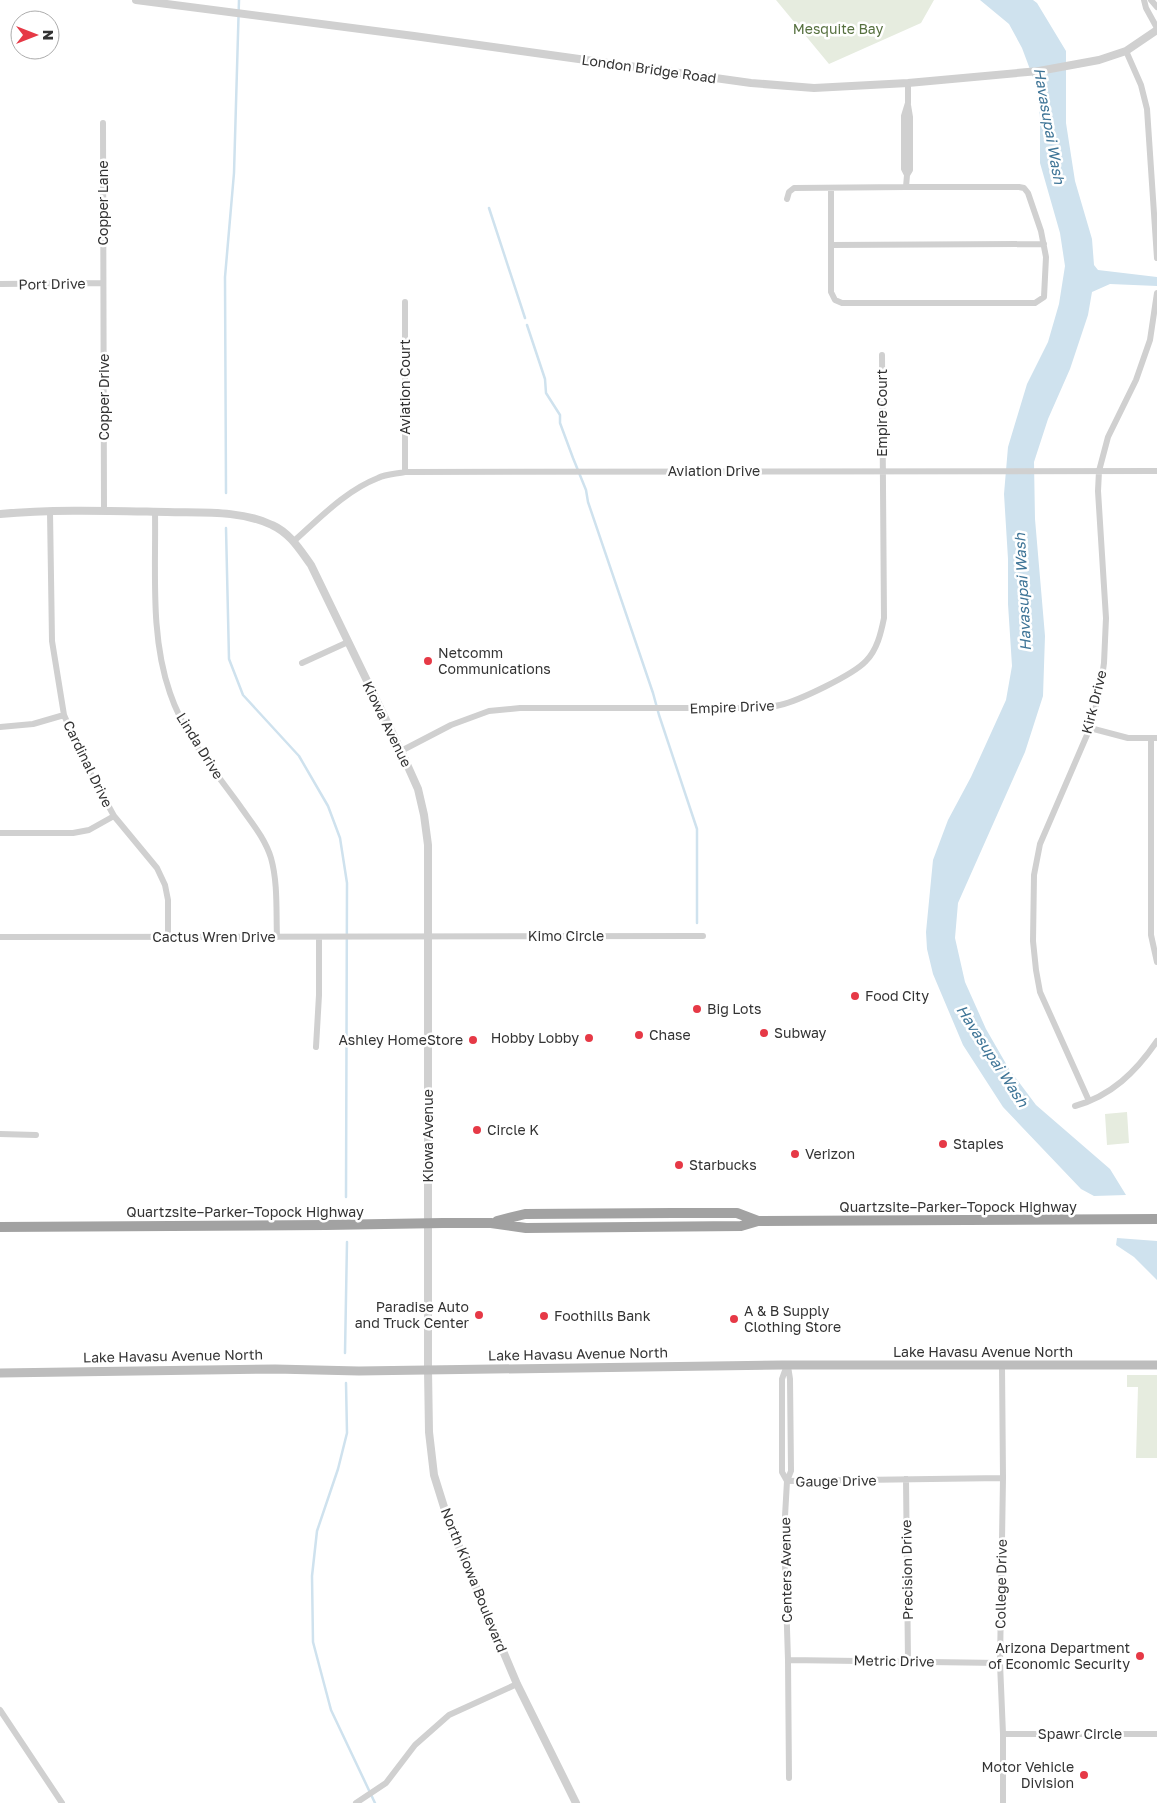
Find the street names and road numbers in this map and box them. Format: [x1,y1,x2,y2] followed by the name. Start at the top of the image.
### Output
[581,51,717,86] street label: London Bridge Road
[94,161,111,245] street label: Copper Lane
[18,274,86,293] street label: Port Drive
[396,339,413,435] street label: Aviation Court
[95,354,112,440] street label: Copper Drive
[873,369,890,457] street label: Empire Court
[668,462,760,479] street label: Aviation Drive
[1077,668,1110,735] street label: Kirk Drive
[359,678,416,770] street label: Kiowa Avenue
[689,697,775,716] street label: Empire Drive
[173,709,228,782] street label: Linda Drive
[60,718,117,810] street label: Cardinal Drive
[528,927,604,944] street label: Kimo Circle
[152,928,276,945] street label: Cactus Wren Drive
[419,1089,436,1183] street label: Kiowa Avenue
[839,1198,1077,1215] street label: Quartzsite–Parker–Topock Highway
[126,1203,364,1220] street label: Quartzsite–Parker–Topock Highway
[488,1343,668,1364] street label: Lake Havasu Avenue North
[893,1343,1073,1360] street label: Lake Havasu Avenue North
[83,1345,263,1366] street label: Lake Havasu Avenue North
[795,1471,877,1490] street label: Gauge Drive
[438,1505,511,1655] street label: North Kiowa Boulevard
[776,1517,795,1623] street label: Centers Avenue
[897,1520,916,1620] street label: Precision Drive
[991,1539,1010,1629] street label: College Drive
[853,1651,935,1670] street label: Metric Drive
[1038,1725,1122,1742] street label: Spawr Circle

